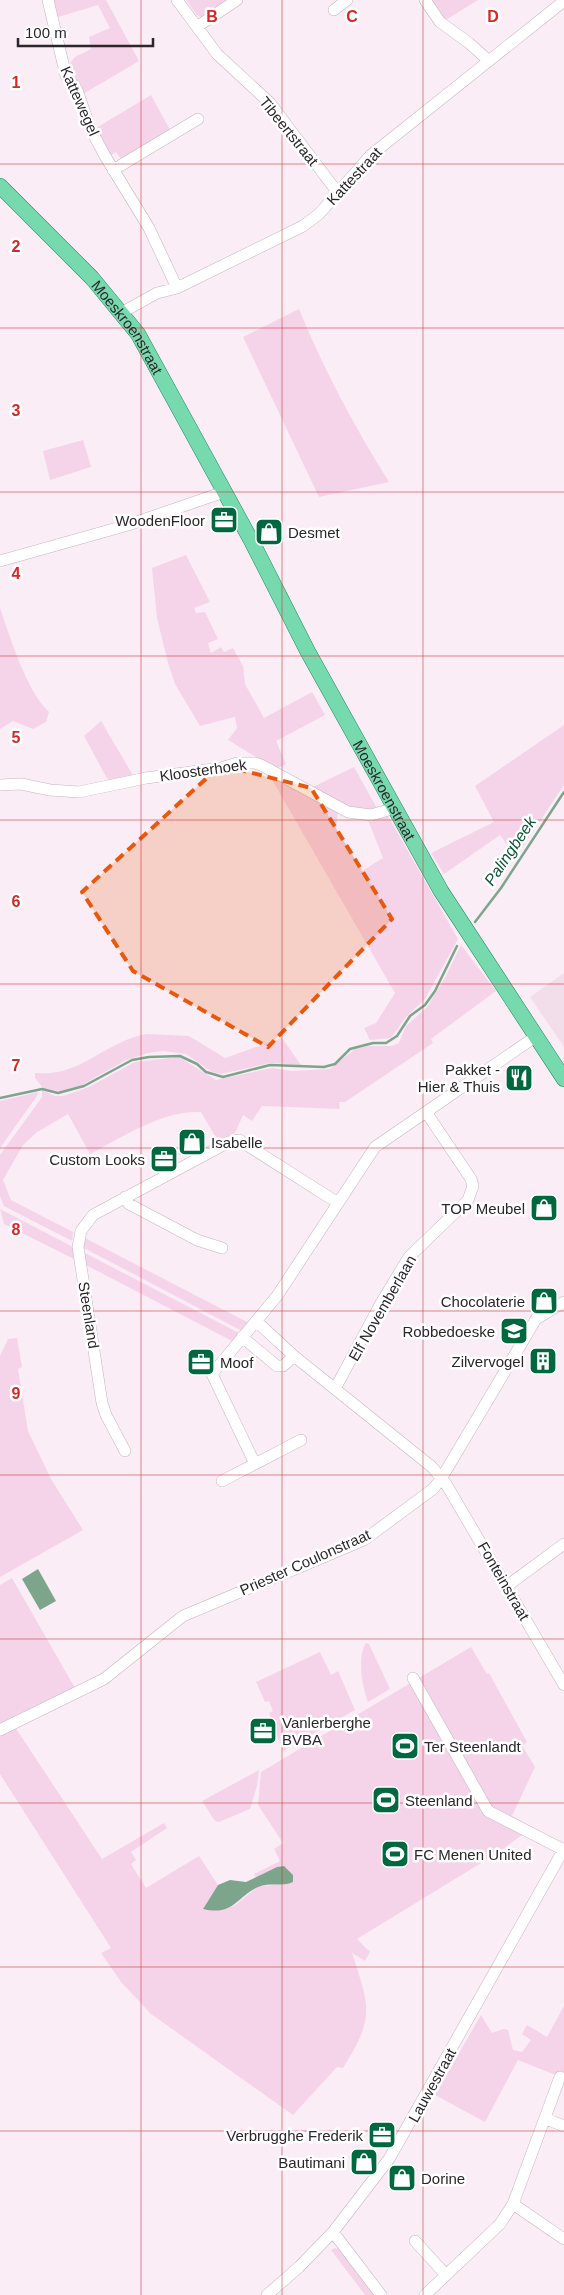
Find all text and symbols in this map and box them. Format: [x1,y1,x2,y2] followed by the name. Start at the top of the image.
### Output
[206,8,218,25] text: B
[346,8,358,25] text: C
[487,8,499,25] text: D
[18,15,152,47] scale bar
[25,24,67,41] text: 100 m
[57,64,103,138] street label: Kattewegel
[12,74,21,91] text: 1
[256,93,322,169] street label: Tibeertstraat
[323,143,386,208] street label: Kattestraat
[12,238,21,255] text: 2
[89,276,167,378] street label: Moeskroenstraat
[12,402,21,419] text: 3
[209,505,239,535] office icon: WoodenFloor
[115,512,205,529] place label: WoodenFloor
[254,517,284,547] shop icon: Desmet
[288,524,341,541] place label: Desmet
[12,565,21,582] text: 4
[12,729,21,746] text: 5
[350,737,420,844] street label: Moeskroenstraat
[158,755,248,785] street label: Kloosterhoek
[481,813,540,889] water label: Palingbeek
[12,893,21,910] text: 6
[12,1057,21,1074] text: 7
[418,1061,500,1095] place label: Pakket - Hier & Thuis
[504,1063,534,1093] restaurant icon: Pakket - Hier & Thuis
[177,1127,207,1157] shop icon: Isabelle
[211,1134,263,1151] place label: Isabelle
[149,1144,179,1174] office icon: Custom Looks
[49,1151,145,1168] place label: Custom Looks
[529,1193,559,1223] shop icon: TOP Meubel
[441,1200,525,1217] place label: TOP Meubel
[12,1221,21,1238] text: 8
[345,1252,419,1364] street label: Elf Novemberlaan
[75,1280,103,1350] street label: Steenland
[529,1286,559,1316] shop icon: Chocolaterie
[441,1293,525,1310] place label: Chocolaterie
[499,1316,529,1346] school or university icon: Robbedoeske
[402,1323,495,1340] place label: Robbedoeske
[528,1346,558,1376] building icon: Zilvervogel
[186,1347,216,1377] office icon: Moof
[451,1353,524,1370] place label: Zilvervogel
[220,1354,254,1371] place label: Moof
[12,1385,21,1402] text: 9
[237,1525,374,1598] street label: Priester Coulonstraat
[475,1539,534,1624] street label: Fonteinstraat
[282,1714,371,1748] place label: Vanlerberghe BVBA
[248,1716,278,1746] office icon: Vanlerberghe BVBA
[390,1731,420,1761] sports icon: Ter Steenlandt
[424,1738,522,1755] place label: Ter Steenlandt
[371,1785,401,1815] sports icon: Steenland
[405,1792,473,1809] place label: Steenland
[380,1839,410,1869] sports icon: FC Menen United
[414,1846,532,1863] place label: FC Menen United
[405,2044,460,2125] street label: Lauwestraat
[367,2120,397,2150] office icon: Verbrugghe Frederik
[226,2127,363,2144] place label: Verbrugghe Frederik
[349,2147,379,2177] shop icon: Bautimani
[278,2154,345,2171] place label: Bautimani
[387,2163,417,2193] shop icon: Dorine
[421,2170,465,2187] place label: Dorine

